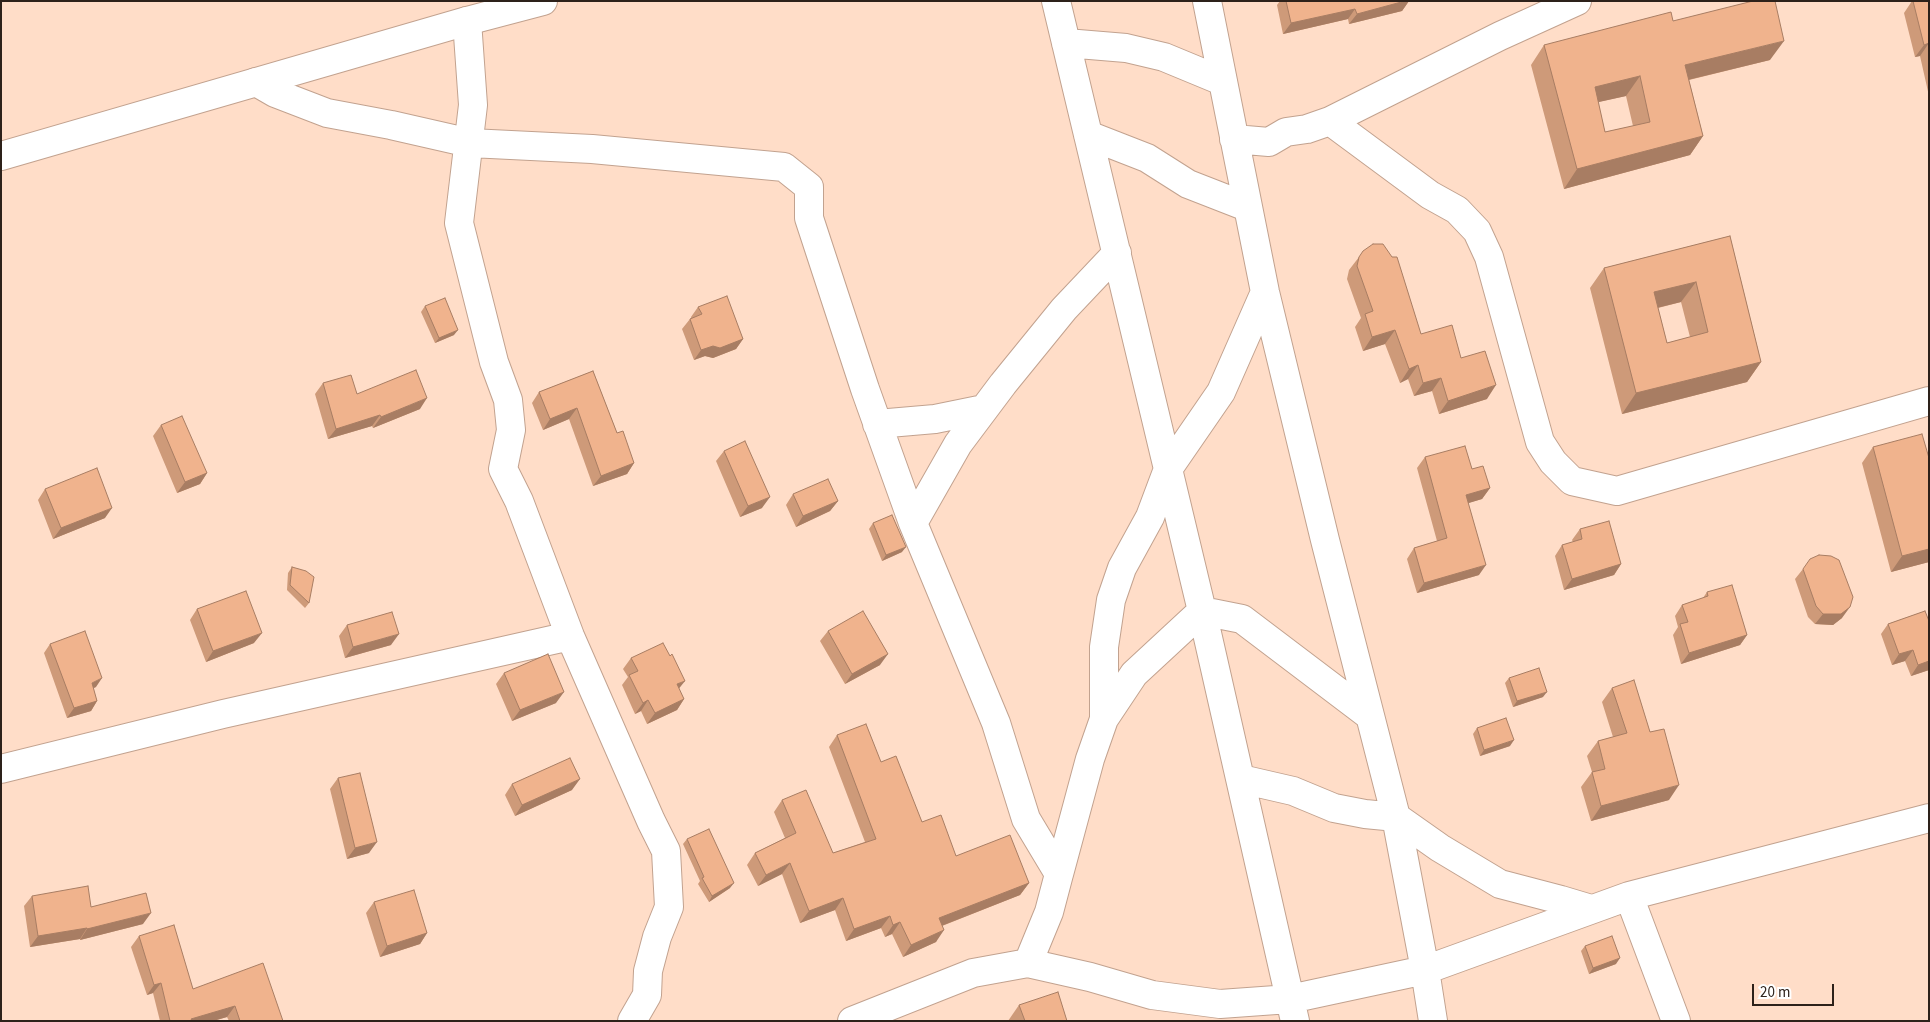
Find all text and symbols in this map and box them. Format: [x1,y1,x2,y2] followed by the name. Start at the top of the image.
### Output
[1755,974,1838,1006] scale bar
[1760,982,1790,1003] text: 20 m

